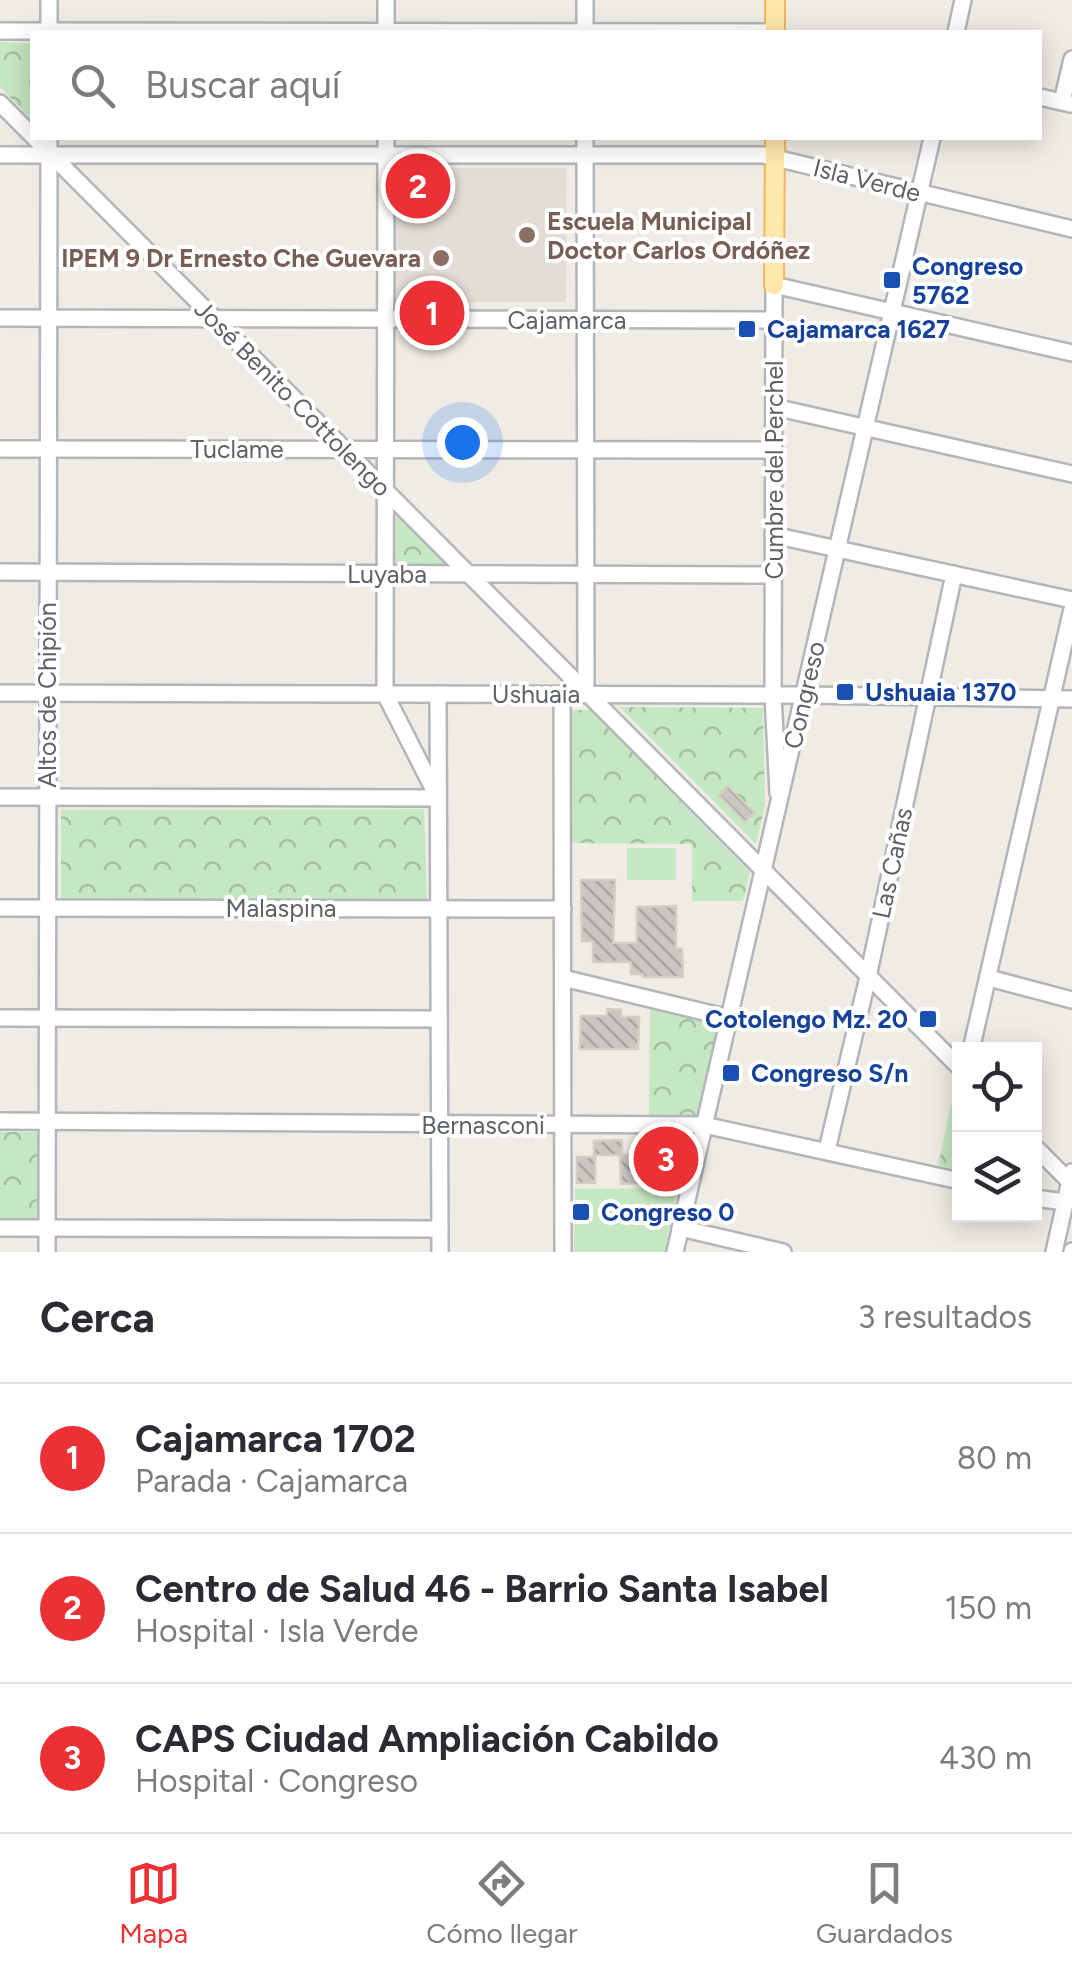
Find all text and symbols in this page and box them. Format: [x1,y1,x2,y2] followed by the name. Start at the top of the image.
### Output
[30,30,1042,140] search box
[65,58,120,113] icon: search
[145,62,341,108] text: Buscar aquí
[386,148,450,224] pin: 2
[810,152,924,208] street label: Isla Verde
[547,206,810,265] place label: Escuela Municipal Doctor Carlos Ordóñez
[516,224,538,246] marker: Escuela Municipal Doctor Carlos Ordóñez
[61,243,421,273] place label: IPEM 9 Dr Ernesto Che Guevara
[430,247,452,269] marker: IPEM 9 Dr Ernesto Che Guevara
[912,251,1023,310] place label: Congreso 5762
[881,269,903,291] marker: Congreso 5762
[400,276,464,350] pin: 1
[188,293,398,503] street label: José Benito Cottolengo
[507,305,627,335] street label: Cajamarca
[767,314,950,344] place label: Cajamarca 1627
[736,318,758,340] marker: Cajamarca 1627
[759,360,789,580] street label: Cumbre del Perchel
[437,417,488,468] your location
[190,434,284,464] street label: Tuclame
[347,559,427,589] street label: Luyaba
[32,602,62,788] street label: Altos de Chipión
[777,638,831,752] street label: Congreso
[865,677,1016,707] place label: Ushuaia 1370
[492,679,580,709] street label: Ushuaia
[834,681,856,703] marker: Ushuaia 1370
[866,805,918,921] street label: Las Cañas
[225,893,337,923] street label: Malaspina
[705,1004,908,1034] place label: Cotolengo Mz. 20
[917,1008,939,1030] marker: Cotolengo Mz. 20
[952,1042,1042,1222] map controls
[952,1042,1042,1132] button: locate
[751,1058,909,1088] place label: Congreso S/n
[720,1062,742,1084] marker: Congreso S/n
[421,1110,545,1140] street label: Bernasconi
[634,1122,698,1196] pin: 3
[952,1132,1042,1222] button: layers
[601,1197,735,1227] place label: Congreso 0
[570,1201,592,1223] marker: Congreso 0
[40,1292,155,1343] text: Cerca
[858,1298,1032,1336] text: 3 resultados
[135,1416,416,1462] text: Cajamarca 1702
[66,1439,79,1477] text: 1
[957,1439,1032,1477] text: 80 m
[135,1462,408,1500] text: Parada · Cajamarca
[135,1566,829,1612] text: Centro de Salud 46 - Barrio Santa Isabel
[63,1589,82,1627] text: 2
[945,1589,1032,1627] text: 150 m
[135,1612,418,1650] text: Hospital · Isla Verde
[135,1716,719,1762] text: CAPS Ciudad Ampliación Cabildo
[64,1739,81,1777] text: 3
[939,1739,1032,1777] text: 430 m
[135,1762,418,1800] text: Hospital · Congreso
[119,1856,188,1950] tab: Mapa
[426,1856,577,1950] tab: Cómo llegar
[816,1856,953,1950] tab: Guardados

